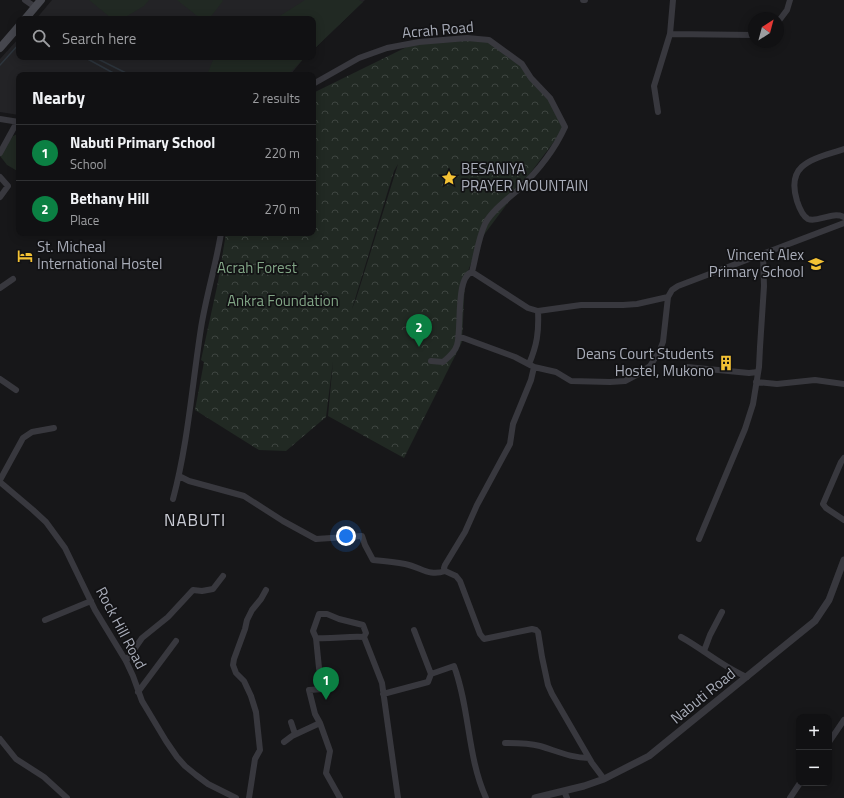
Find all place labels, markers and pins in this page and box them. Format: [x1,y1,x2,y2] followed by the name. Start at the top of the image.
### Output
[461,157,588,197] place label: BESANIYA PRAYER MOUNTAIN
[440,169,458,187] place icon: BESANIYA PRAYER MOUNTAIN
[37,235,162,275] place label: St. Micheal International Hostel
[709,243,804,283] place label: Vincent Alex Primary School
[16,247,34,265] hotel icon: St. Micheal International Hostel
[807,255,825,273] school or university icon: Vincent Alex Primary School
[406,314,432,347] pin: 2
[576,342,714,382] place label: Deans Court Students Hostel, Mukono
[717,354,735,372] building icon: Deans Court Students Hostel, Mukono
[313,667,339,700] pin: 1

